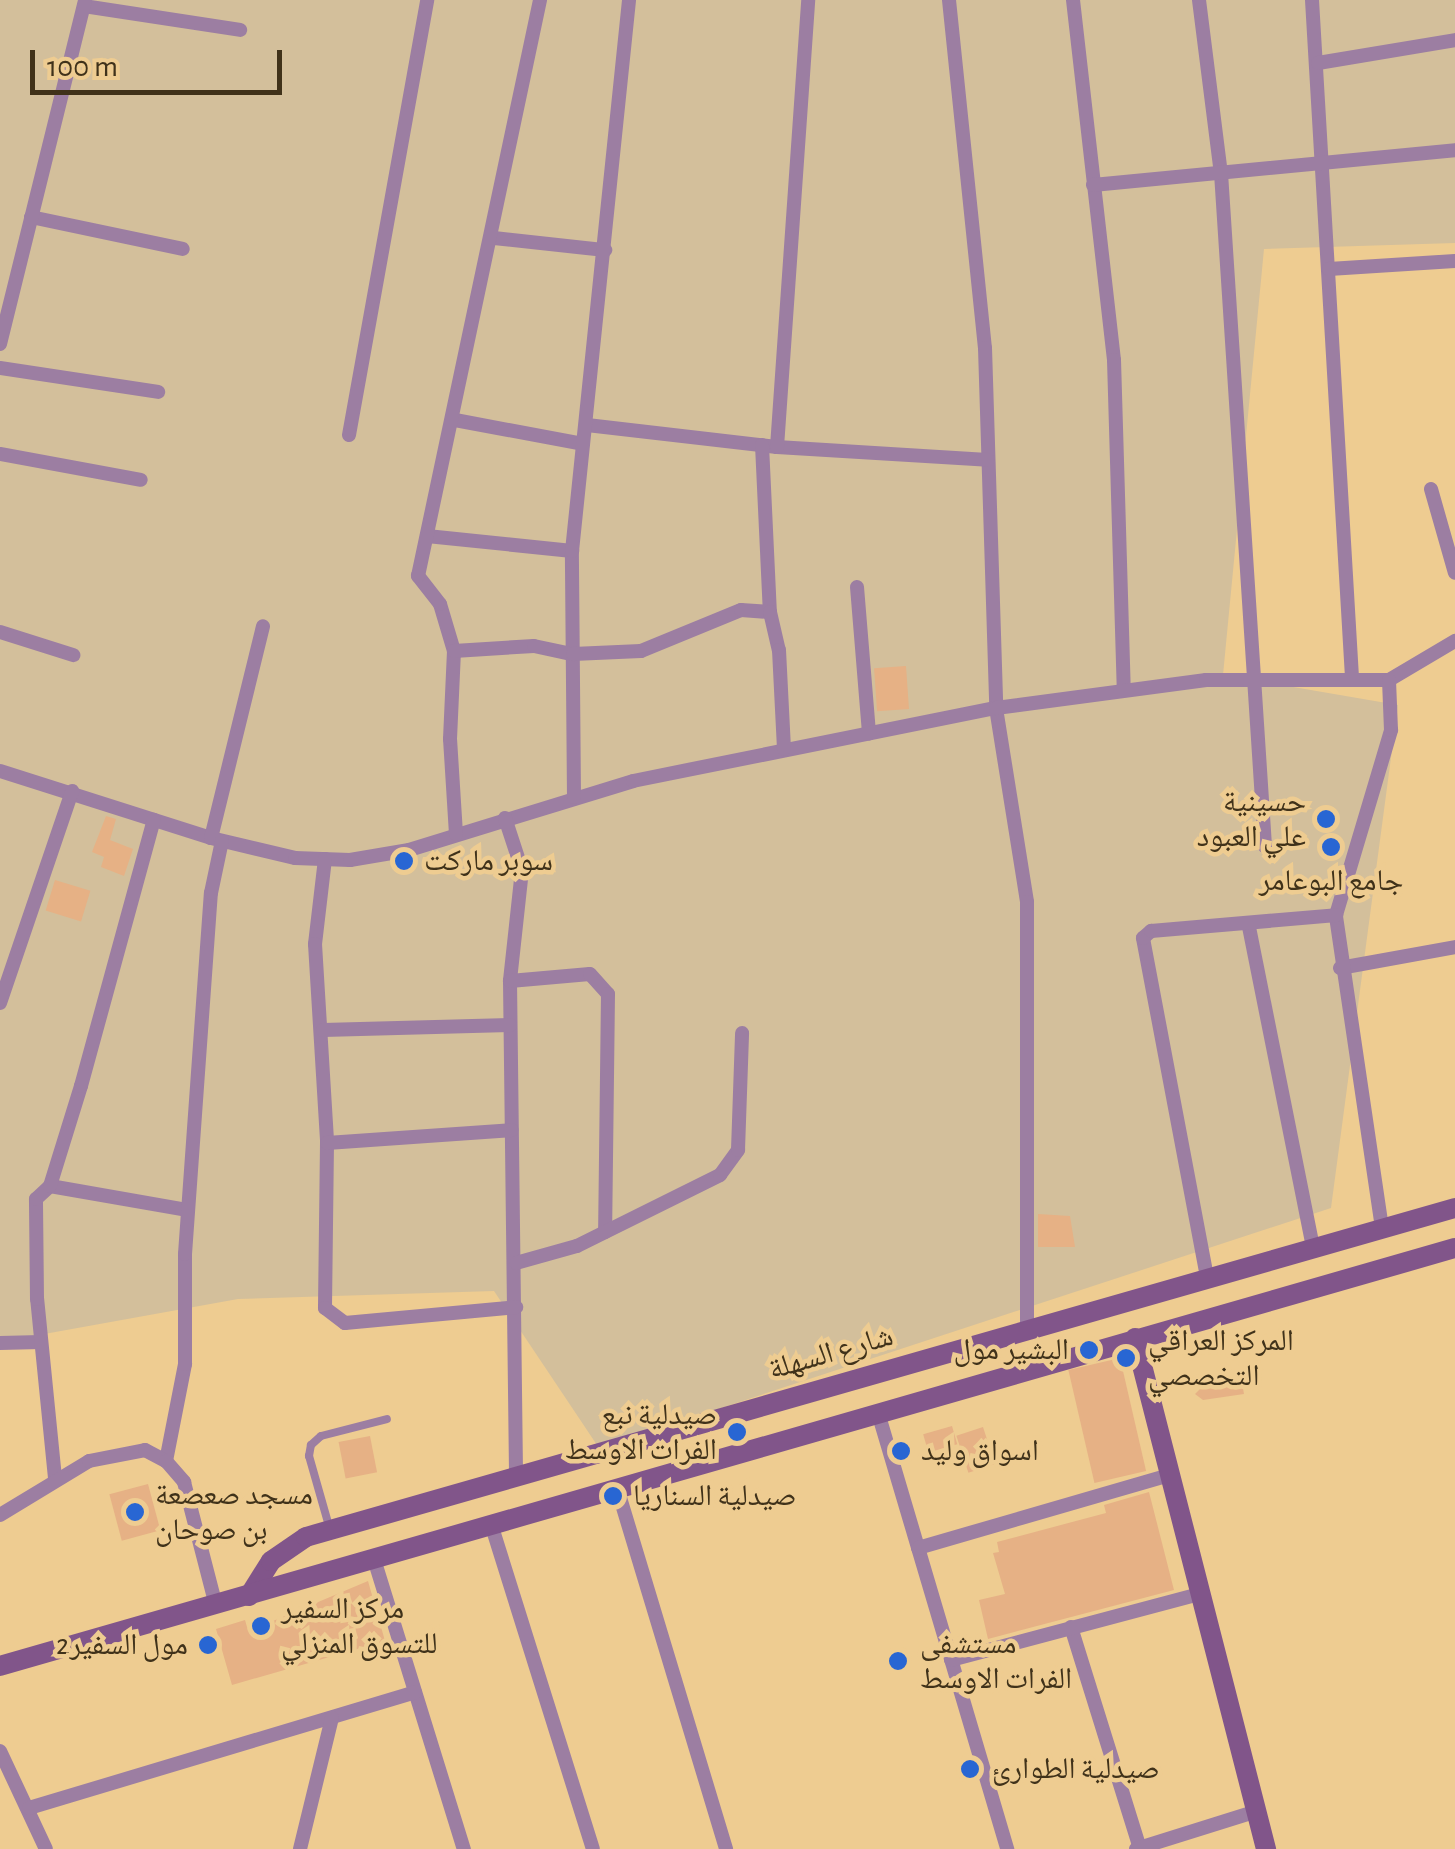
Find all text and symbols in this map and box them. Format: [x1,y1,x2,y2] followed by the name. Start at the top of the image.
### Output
[35,30,288,92] scale bar
[47,52,118,82] text: 100 m
[1197,784,1306,854] place label: حسينية علي العبود
[1315,808,1337,830] marker: حسينية علي العبود
[1320,836,1342,858] marker: جامع البوعامر
[424,843,553,879] place label: سوبر ماركت
[393,850,415,872] marker: سوبر ماركت
[1259,863,1403,899] place label: جامع البوعامر
[765,1318,897,1388] street label: شارع السهلة
[1148,1323,1294,1394] place label: المركز العراقي التخصصي
[953,1332,1069,1368] place label: البشير مول
[1078,1339,1100,1361] marker: البشير مول
[1113,1345,1139,1371] marker: المركز العراقي التخصصي
[565,1397,717,1468] place label: صيدلية نبع الفرات الاوسط
[726,1421,748,1443] marker: صيدلية نبع الفرات الاوسط
[921,1433,1039,1469] place label: اسواق وليد
[890,1440,912,1462] marker: اسواق وليد
[155,1477,313,1548] place label: مسجد صعصعة بن صوحان
[633,1478,796,1514] place label: صيدلية السناريا
[602,1485,624,1507] marker: صيدلية السناريا
[124,1501,146,1523] marker: مسجد صعصعة بن صوحان
[281,1591,438,1662] place label: مركز السفير للتسوق المنزلي
[250,1615,272,1637] marker: مركز السفير للتسوق المنزلي
[920,1626,1072,1696] place label: مستشفى الفرات الاوسط
[56,1627,188,1663] place label: مول السفير2
[197,1634,219,1656] marker: مول السفير2
[885,1648,911,1674] marker: مستشفى الفرات الاوسط
[992,1751,1160,1787] place label: صيدلية الطوارئ
[957,1756,983,1782] marker: صيدلية الطوارئ

